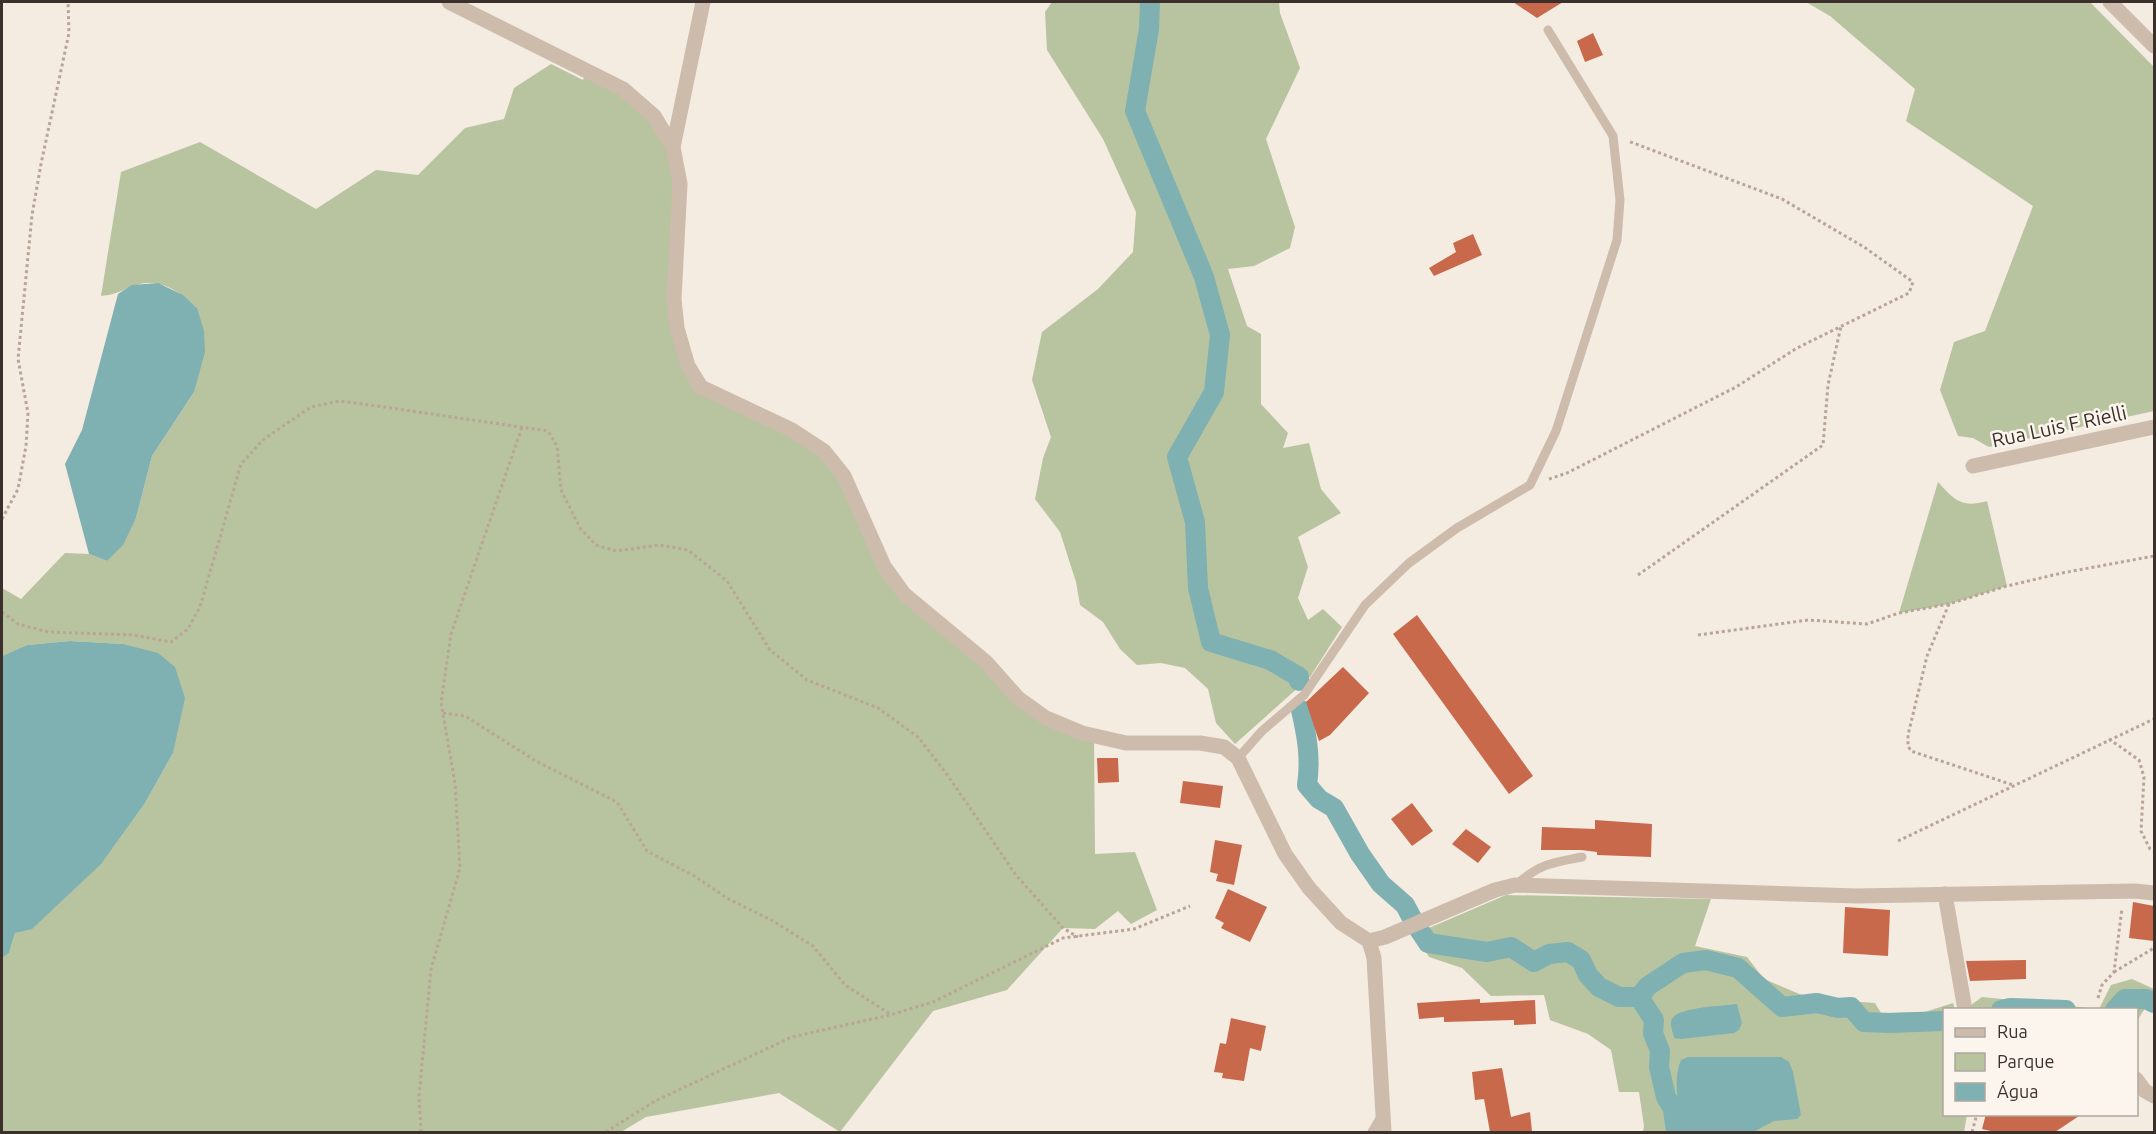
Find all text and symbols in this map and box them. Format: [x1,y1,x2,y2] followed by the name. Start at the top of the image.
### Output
[1989,400,2129,452] street label: Rua Luis F Rielli
[1943,1008,2138,1116] legend
[1997,1021,2028,1041] text: Rua
[1997,1051,2054,1071] text: Parque
[1997,1080,2039,1101] text: Água

